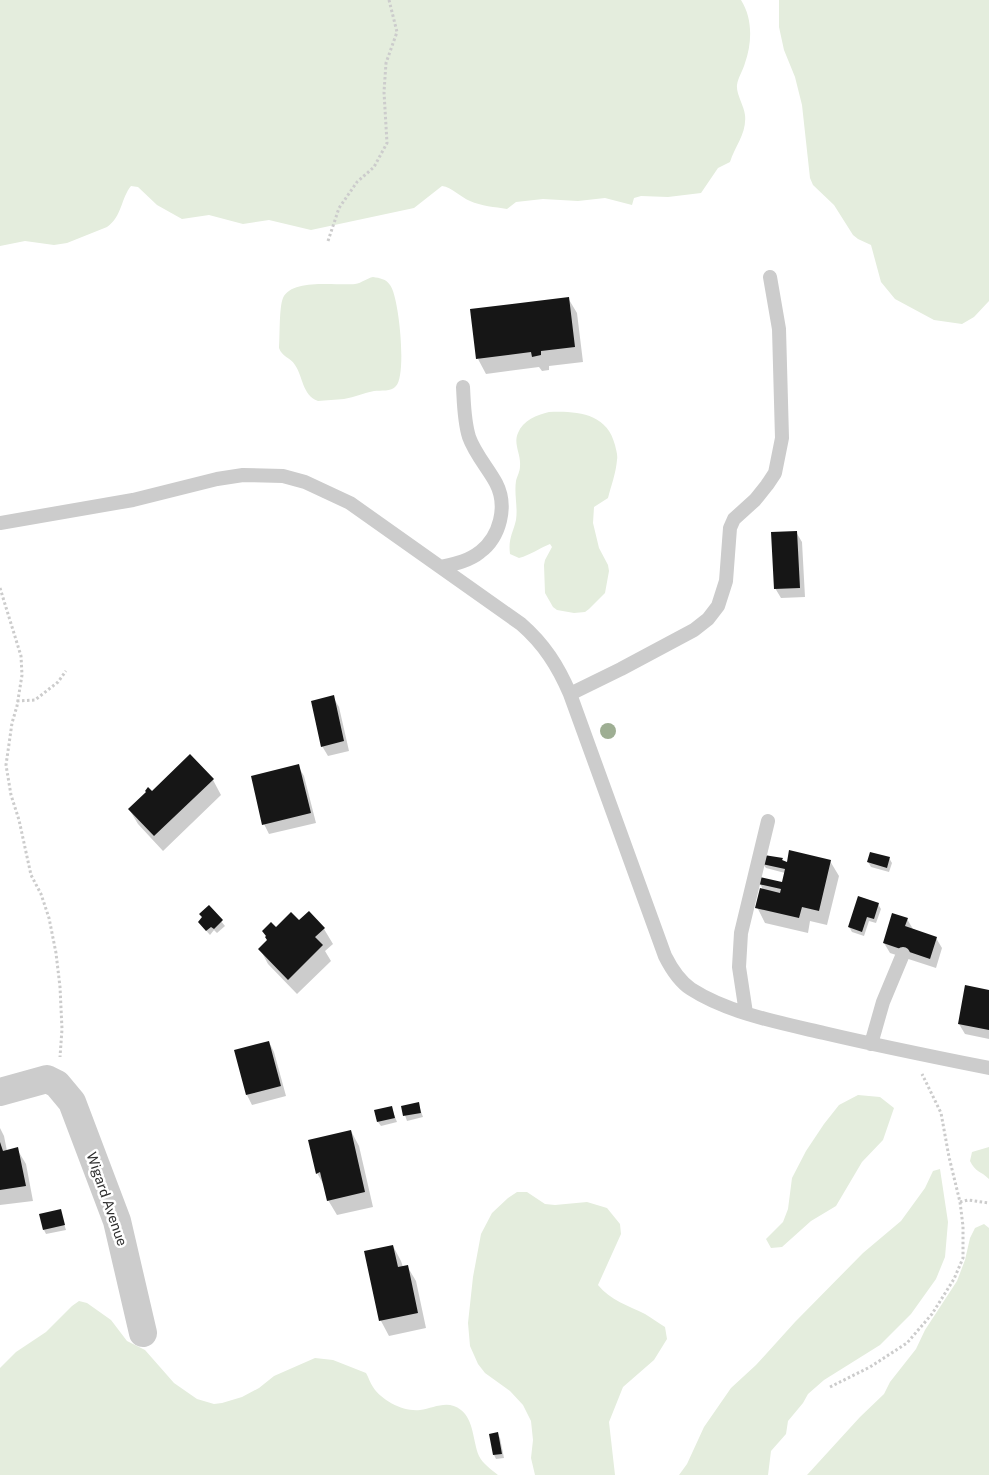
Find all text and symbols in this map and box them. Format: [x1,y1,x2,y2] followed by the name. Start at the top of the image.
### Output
[83,1150,131,1248] street label: Wigard Avenue

